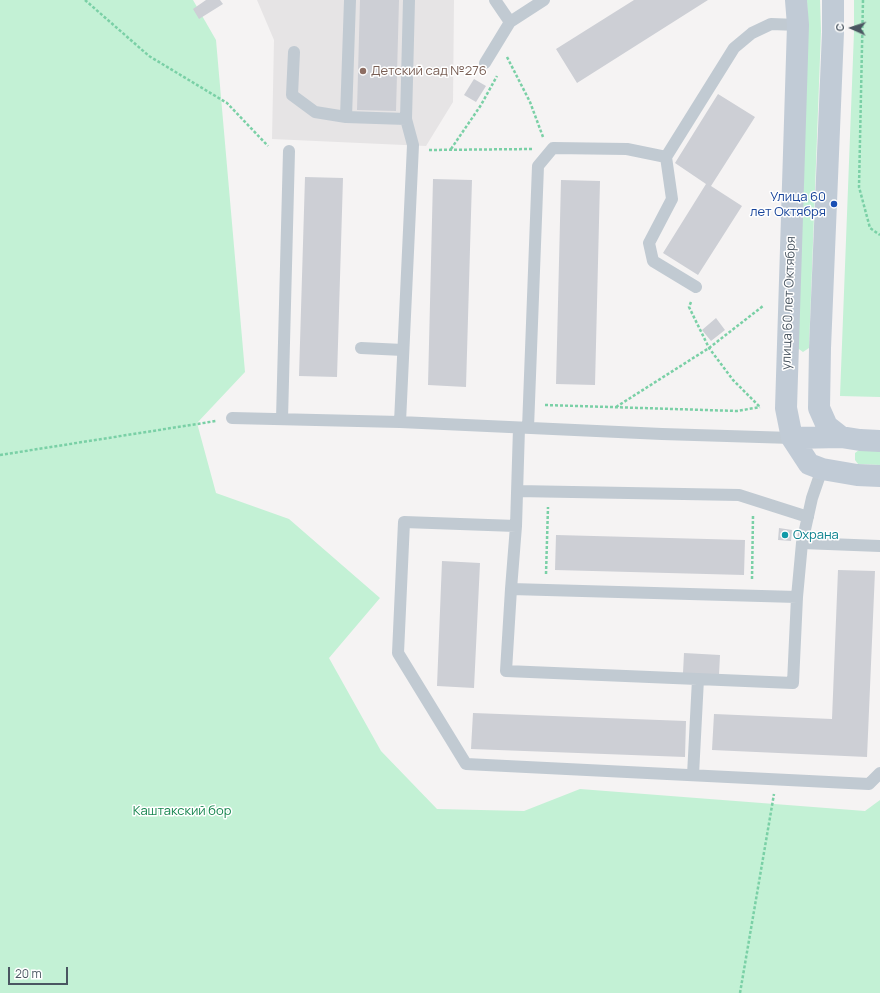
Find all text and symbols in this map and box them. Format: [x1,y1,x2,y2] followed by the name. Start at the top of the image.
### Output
[832,8,872,48] north arrow
[832,23,847,32] text: С
[371,63,487,79] place label: Детский сад №276
[358,66,368,76] marker: Детский сад №276
[750,189,826,220] place label: Улица 60 лет Октября
[829,199,839,209] marker: Улица 60 лет Октября
[779,236,799,370] street label: улица 60 лет Октября
[793,527,839,543] place label: Охрана
[780,530,790,540] marker: Охрана
[133,803,231,819] park label: Каштакский бор
[10,959,70,985] scale bar
[15,965,42,982] text: 20 m

